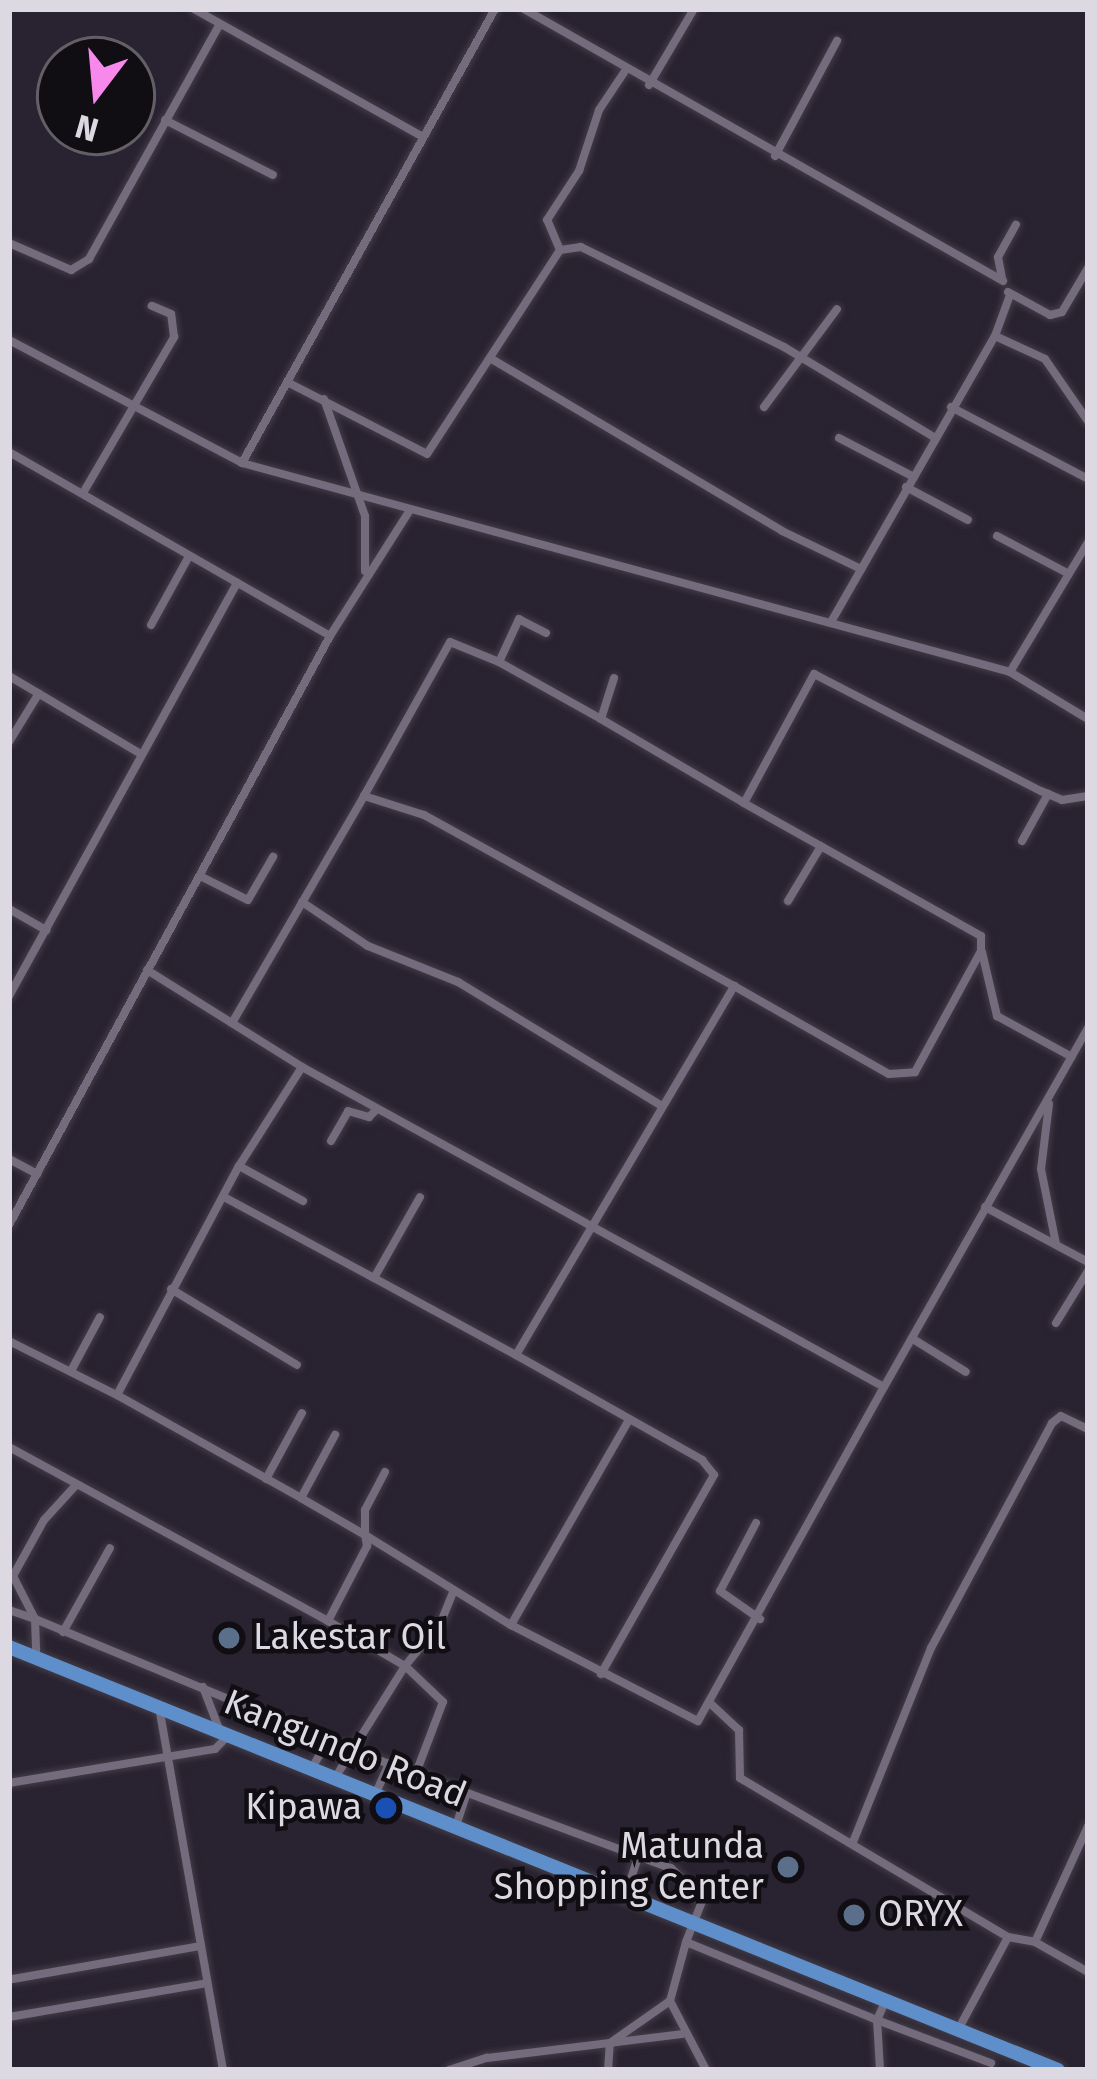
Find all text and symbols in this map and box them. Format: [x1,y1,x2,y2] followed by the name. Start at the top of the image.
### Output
[36,36,156,156] north arrow
[71,105,103,150] text: N
[253,1616,446,1660] place label: Lakestar Oil
[216,1625,242,1651] marker: Lakestar Oil
[218,1681,472,1817] street label: Kangundo Road
[245,1786,362,1830] place label: Kipawa
[373,1795,399,1821] marker: Kipawa
[494,1824,764,1909] place label: Matunda Shopping Center
[775,1854,801,1880] marker: Matunda Shopping Center
[878,1893,963,1937] place label: ORYX
[841,1902,867,1928] marker: ORYX

